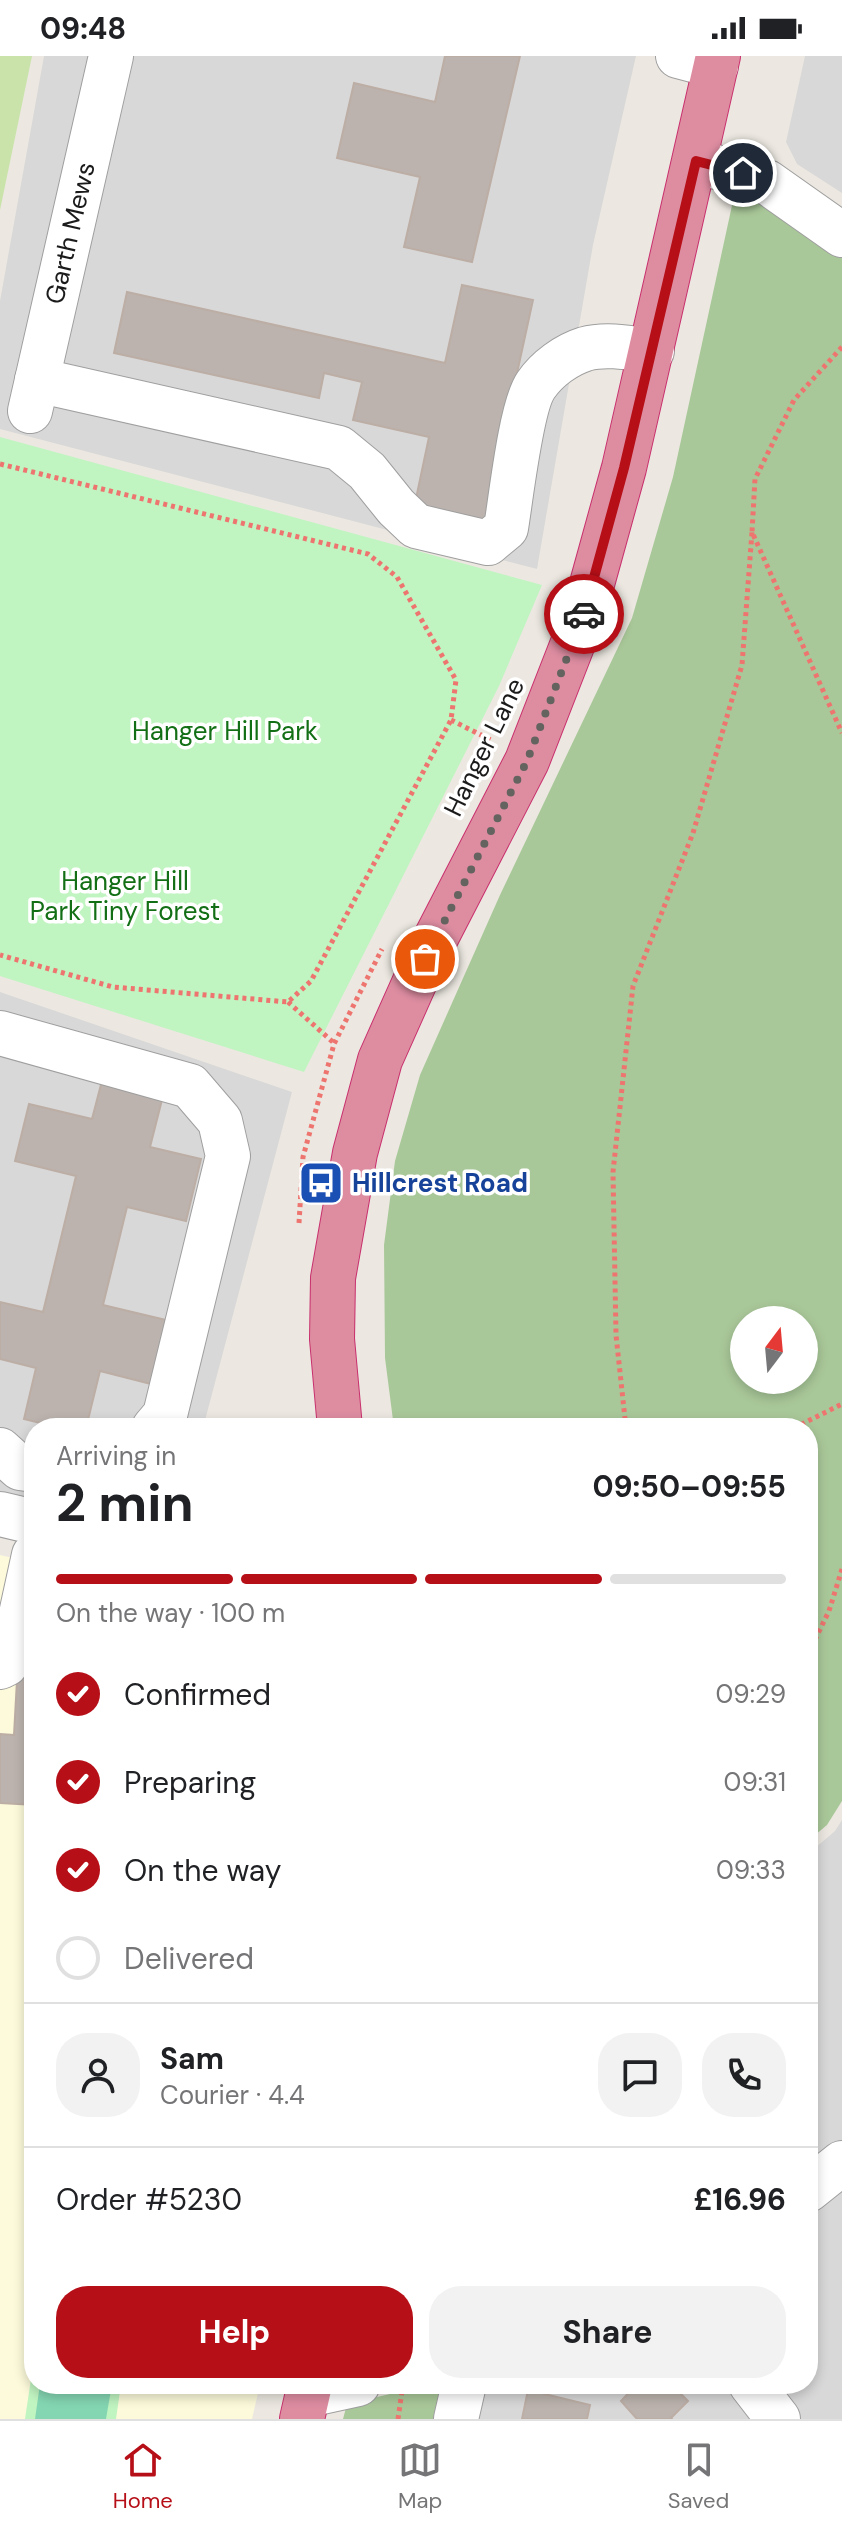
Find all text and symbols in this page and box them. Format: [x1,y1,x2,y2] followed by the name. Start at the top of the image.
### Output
[40,9,126,48] text: 09:48
[709,139,777,207] pin
[721,151,765,195] icon: home
[37,159,103,307] street label: Garth Mews
[544,574,624,654] courier
[562,592,606,636] icon: car
[436,672,532,822] street label: Hanger Lane
[132,714,318,748] park label: Hanger Hill Park
[30,864,220,928] park label: Hanger Hill Park Tiny Forest
[391,925,459,993] pin
[403,937,447,981] icon: bag
[297,1159,345,1207] bus stop icon: Hillcrest Road
[352,1166,528,1200] place label: Hillcrest Road
[730,1306,818,1394] north arrow
[730,1306,818,1394] map controls
[56,1439,176,1473] text: Arriving in
[592,1467,786,1506] text: 09:50–09:55
[56,1469,194,1537] text: 2 min
[56,1596,285,1630] text: On the way · 100 m
[56,1672,100,1716] icon: check
[124,1675,271,1714] text: Confirmed
[716,1677,786,1711] text: 09:29
[56,1760,100,1804] icon: check
[124,1763,256,1802] text: Preparing
[724,1765,786,1799] text: 09:31
[56,1848,100,1892] icon: check
[124,1851,281,1890] text: On the way
[716,1853,786,1887] text: 09:33
[124,1939,254,1978] text: Delivered
[56,2033,140,2117] button: person
[598,2033,682,2117] button: chat
[702,2033,786,2117] button: phone
[160,2039,224,2078] text: Sam
[160,2078,305,2112] text: Courier · 4.4
[56,2180,242,2219] text: Order #5230
[694,2180,786,2219] text: £16.96
[56,2286,413,2378] button: Help
[429,2286,786,2378] button: Share
[113,2438,173,2515] tab: Home
[398,2438,442,2515] tab: Map
[668,2438,729,2515] tab: Saved

